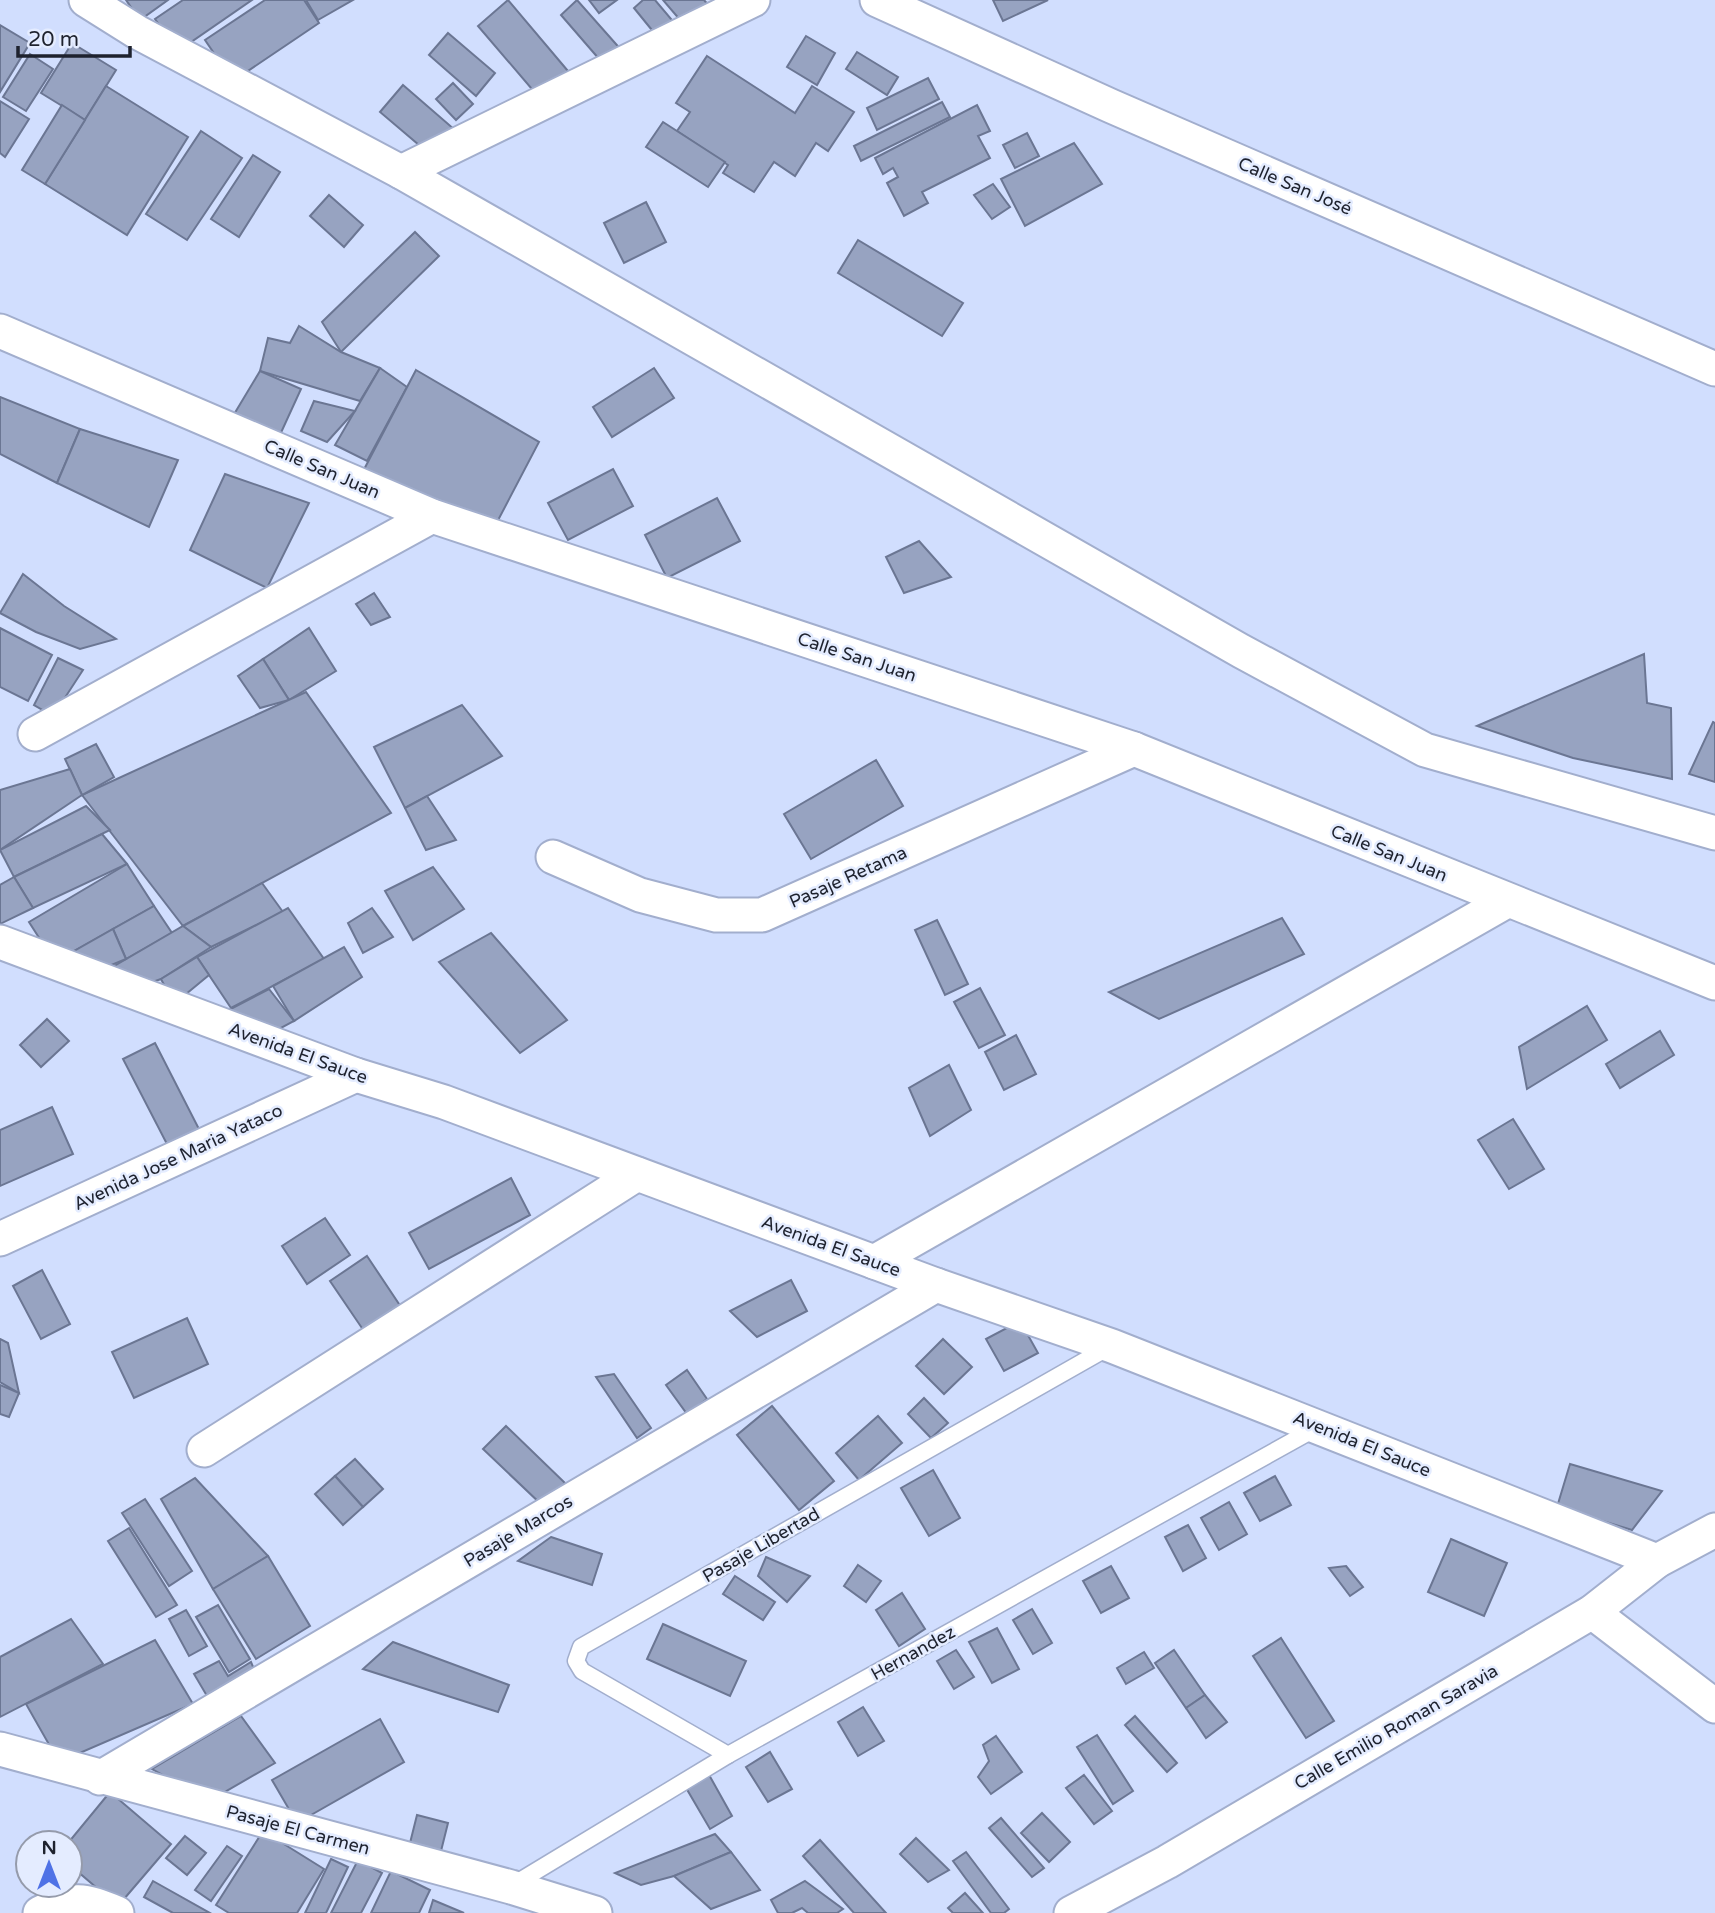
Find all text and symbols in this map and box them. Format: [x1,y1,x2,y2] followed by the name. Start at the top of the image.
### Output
[18,14,130,58] scale bar
[28,27,79,52] text: 20 m
[1235,152,1355,220] street label: Calle San José
[261,435,383,503] street label: Calle San Juan
[795,627,919,687] street label: Calle San Juan
[1328,820,1450,886] street label: Calle San Juan
[786,841,910,913] street label: Pasaje Retama
[225,1018,371,1088] street label: Avenida El Sauce
[70,1099,286,1215] street label: Avenida Jose Maria Yataco
[758,1211,904,1281] street label: Avenida El Sauce
[1290,1406,1434,1482] street label: Avenida El Sauce
[460,1490,576,1572] street label: Pasaje Marcos
[699,1503,823,1587] street label: Pasaje Libertad
[867,1621,959,1685] street label: Hernandez
[1290,1660,1502,1794] street label: Calle Emilio Roman Saravia
[224,1800,372,1860] street label: Pasaje El Carmen
[14,1829,84,1899] north arrow
[41,1837,57,1859] text: N

